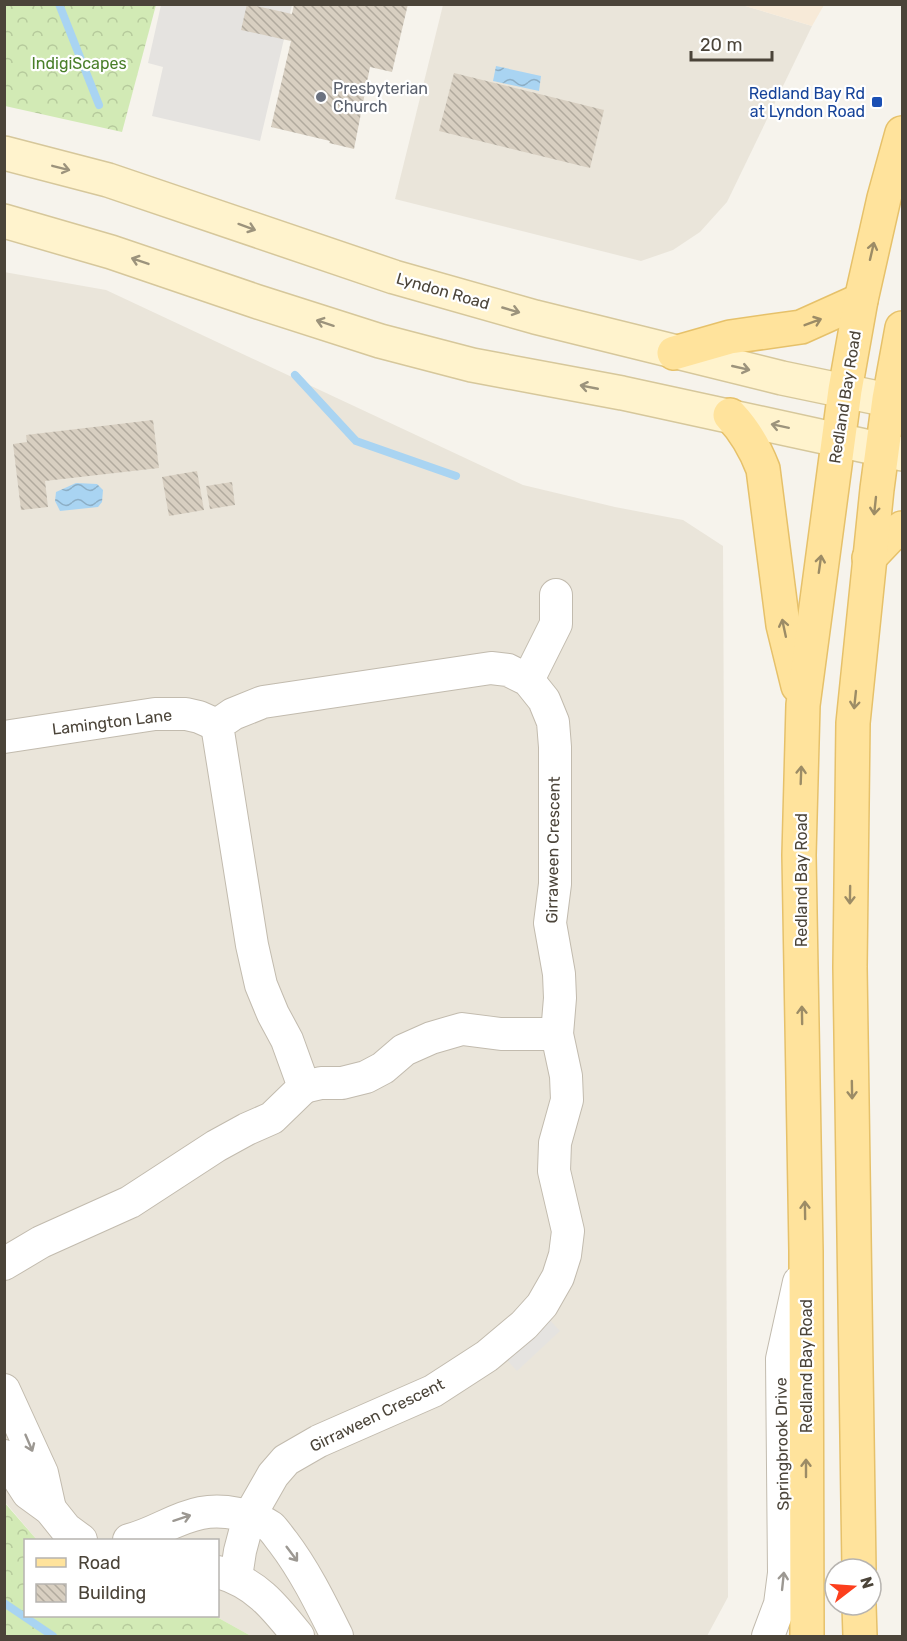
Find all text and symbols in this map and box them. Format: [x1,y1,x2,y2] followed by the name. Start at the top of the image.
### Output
[691,24,772,62] scale bar
[700,34,742,56] text: 20 m
[31,54,127,73] park label: IndigiScapes
[333,79,428,116] place label: Presbyterian Church
[749,84,865,121] place label: Redland Bay Rd at Lyndon Road
[314,90,328,104] marker: Presbyterian Church
[870,95,884,109] marker: Redland Bay Rd at Lyndon Road
[51,162,70,174] one-way arrow
[237,223,256,234] one-way arrow
[867,241,878,261] one-way arrow
[131,255,150,266] one-way arrow
[394,269,492,313] street label: Lyndon Road
[501,305,520,316] one-way arrow
[803,316,822,327] one-way arrow
[316,317,335,328] one-way arrow
[825,329,865,465] street label: Redland Bay Road
[731,363,750,375] one-way arrow
[580,381,600,392] one-way arrow
[771,420,790,432] one-way arrow
[869,496,880,516] one-way arrow
[815,554,826,574] one-way arrow
[778,619,789,638] one-way arrow
[849,690,860,710] one-way arrow
[51,705,173,739] street label: Lamington Lane
[795,766,807,786] one-way arrow
[542,776,564,924] street label: Girraween Crescent
[792,813,811,947] street label: Redland Bay Road
[844,885,856,905] one-way arrow
[796,1006,807,1026] one-way arrow
[846,1080,858,1100] one-way arrow
[799,1201,811,1221] one-way arrow
[797,1299,816,1433] street label: Redland Bay Road
[307,1374,447,1456] street label: Girraween Crescent
[771,1377,793,1511] street label: Springbrook Drive
[24,1434,35,1452] one-way arrow
[800,1459,812,1479] one-way arrow
[172,1512,191,1523] one-way arrow
[24,1539,219,1617] legend
[286,1546,298,1562] one-way arrow
[78,1552,121,1574] text: Road
[823,1557,883,1617] north arrow
[778,1571,789,1591] one-way arrow
[856,1574,878,1591] text: N
[78,1582,146,1604] text: Building

